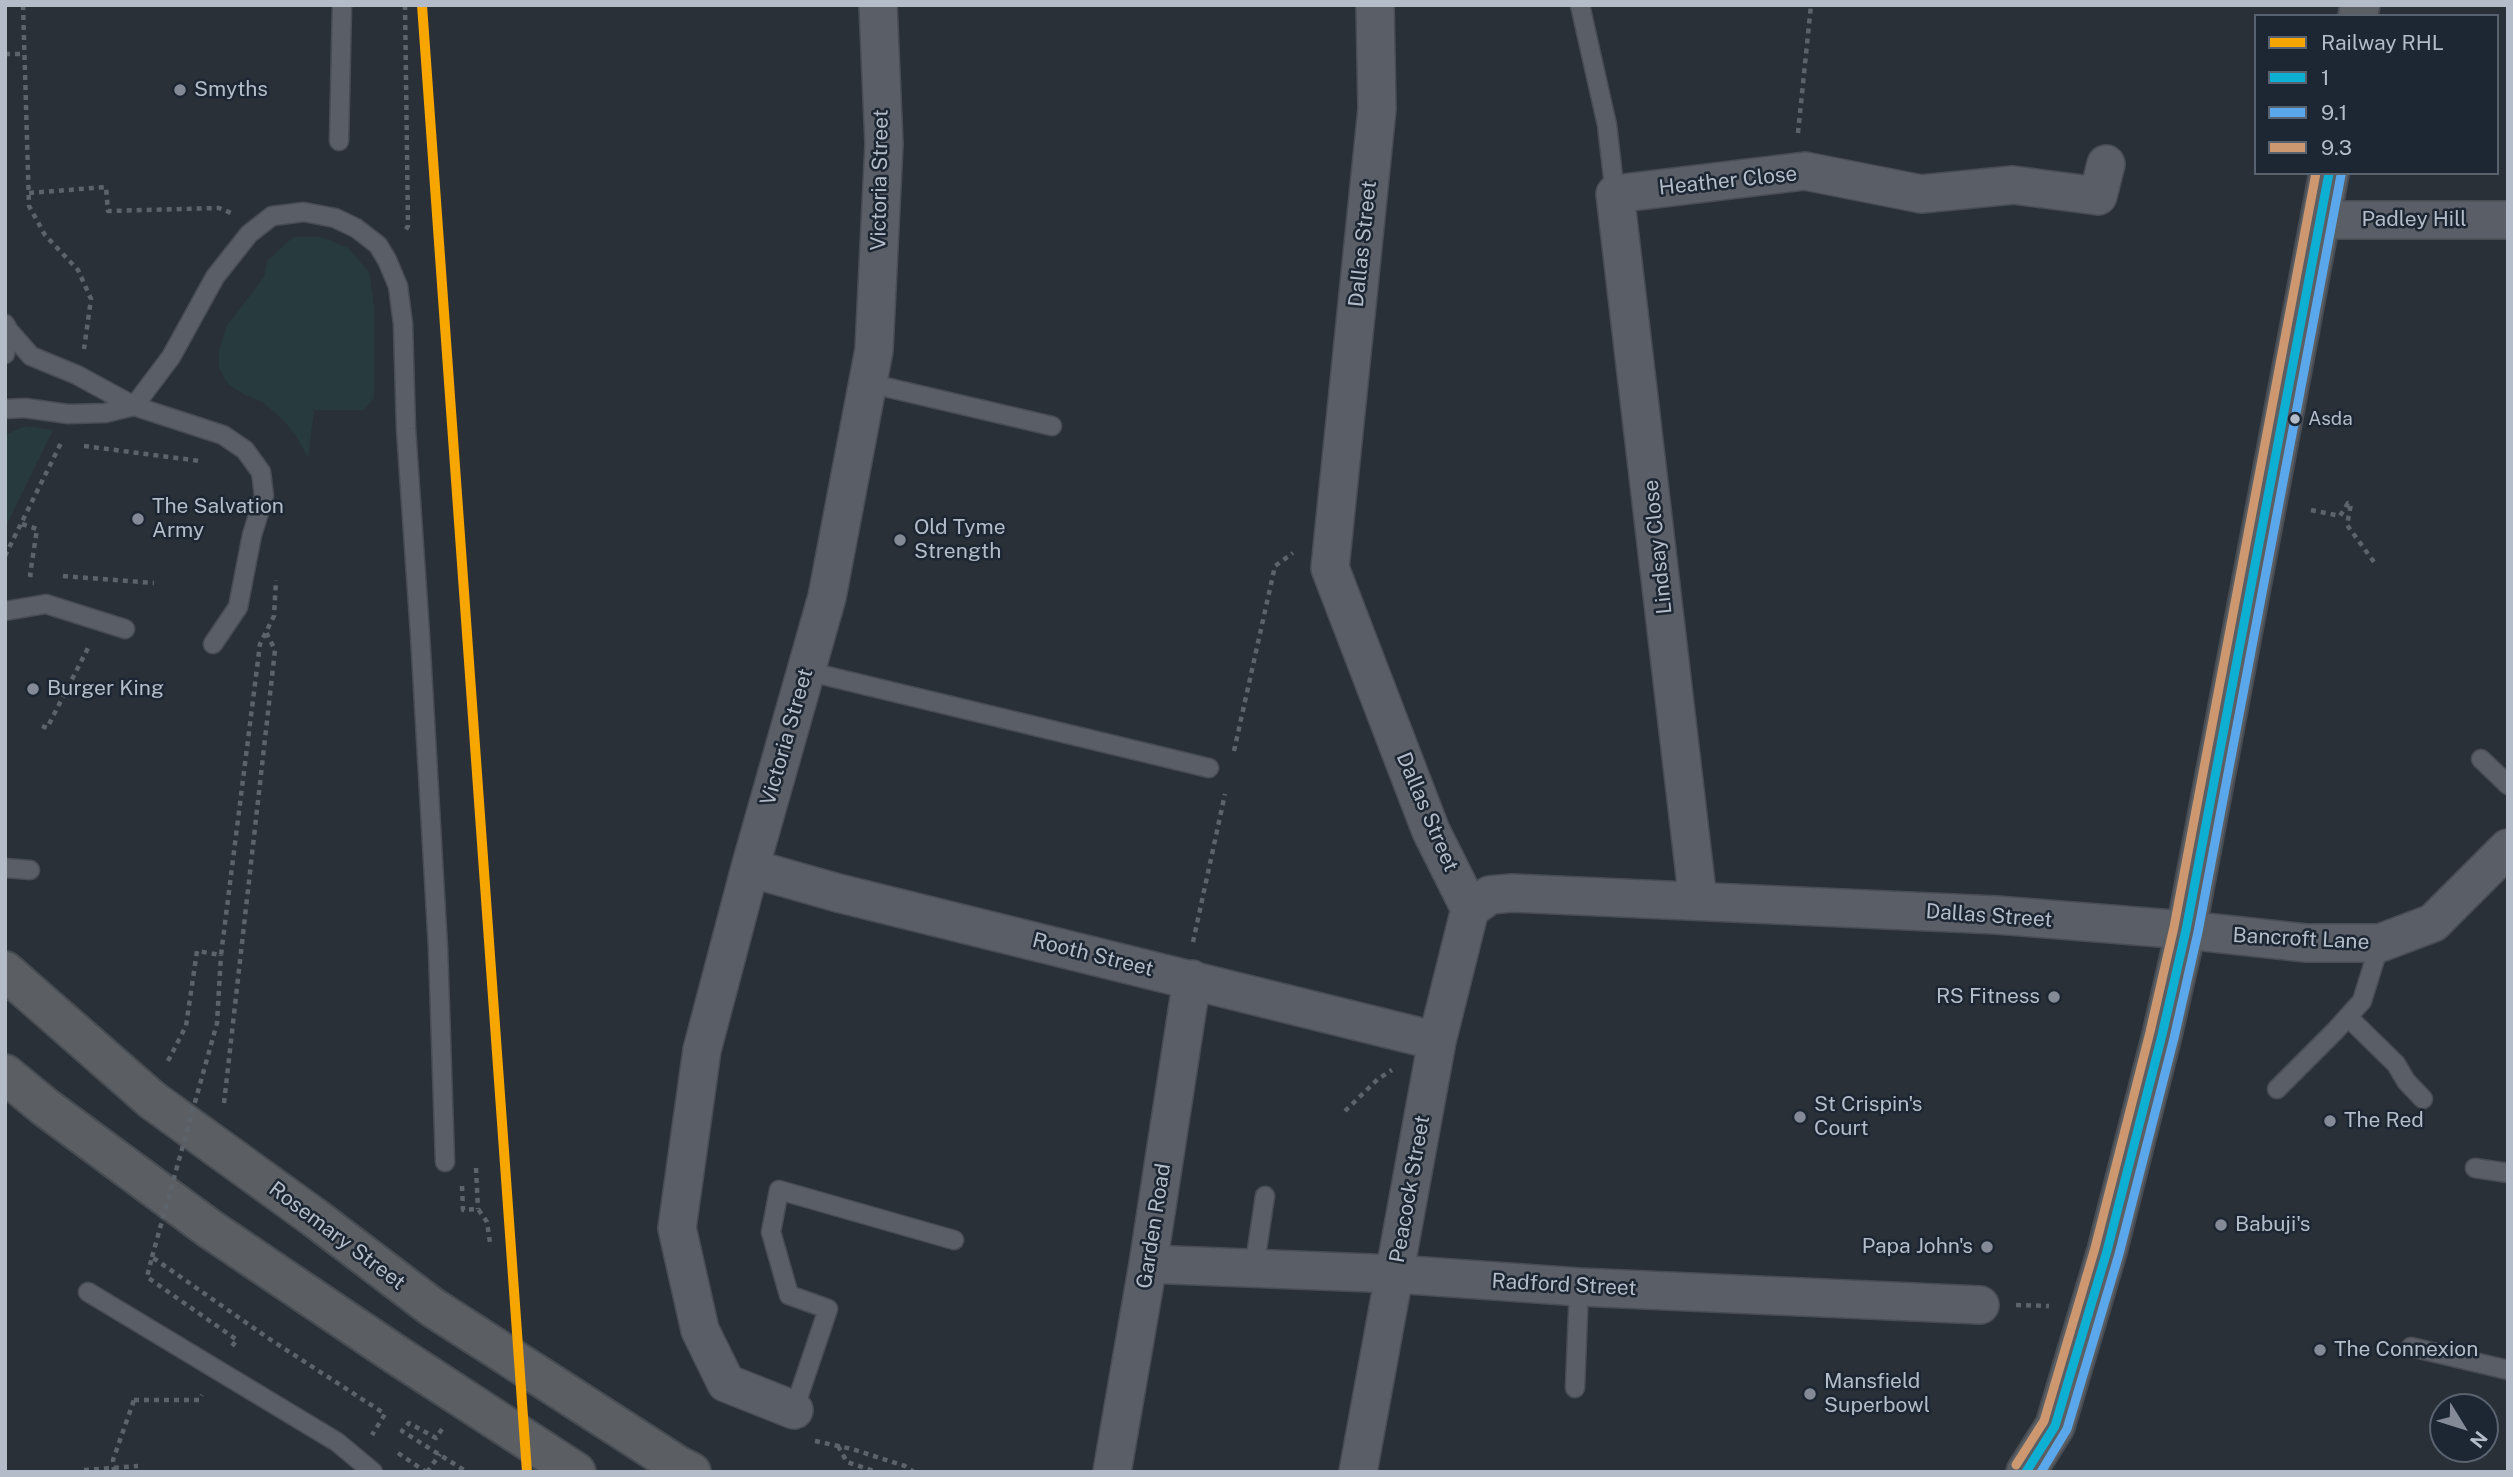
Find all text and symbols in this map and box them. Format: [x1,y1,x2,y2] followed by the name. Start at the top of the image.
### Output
[2254,14,2499,175] legend
[2321,30,2444,55] text: Railway RHL
[2321,65,2330,90] text: 1
[194,77,268,103] place label: Smyths
[172,82,188,98] marker: Smyths
[2321,100,2347,125] text: 9.1
[866,109,894,251] street label: Victoria Street
[2321,135,2352,160] text: 9.3
[1658,161,1798,201] street label: Heather Close
[1344,180,1382,308] street label: Dallas Street
[2361,207,2467,233] street label: Padley Hill
[2308,408,2353,430] place label: Asda
[2288,412,2302,426] marker: Asda
[1638,479,1678,615] street label: Lindsay Close
[152,494,284,544] place label: The Salvation Army
[130,511,146,527] marker: The Salvation Army
[914,515,1006,565] place label: Old Tyme Strength
[892,532,908,548] marker: Old Tyme Strength
[755,666,819,808] street label: Victoria Street
[47,676,164,702] place label: Burger King
[25,681,41,697] marker: Burger King
[1391,749,1463,875] street label: Dallas Street
[1925,899,2053,933] street label: Dallas Street
[2232,923,2370,955] street label: Bancroft Lane
[1030,928,1156,982] street label: Rooth Street
[1936,984,2040,1010] place label: RS Fitness
[2046,989,2062,1005] marker: RS Fitness
[1814,1092,1922,1142] place label: St Crispin's Court
[2344,1108,2424,1134] place label: The Red
[1792,1109,1808,1125] marker: St Crispin's Court
[1385,1113,1435,1265] street label: Peacock Street
[2322,1113,2338,1129] marker: The Red
[1132,1162,1176,1290] street label: Garden Road
[264,1177,410,1295] street label: Rosemary Street
[2235,1212,2310,1238] place label: Babuji's
[2213,1217,2229,1233] marker: Babuji's
[1862,1234,1973,1260] place label: Papa John's
[1979,1239,1995,1255] marker: Papa John's
[1491,1269,1637,1301] street label: Radford Street
[2334,1337,2478,1363] place label: The Connexion
[2312,1342,2328,1358] marker: The Connexion
[1824,1369,1930,1419] place label: Mansfield Superbowl
[1802,1386,1818,1402] marker: Mansfield Superbowl
[2429,1393,2499,1463] north arrow
[2466,1427,2492,1452] text: N

